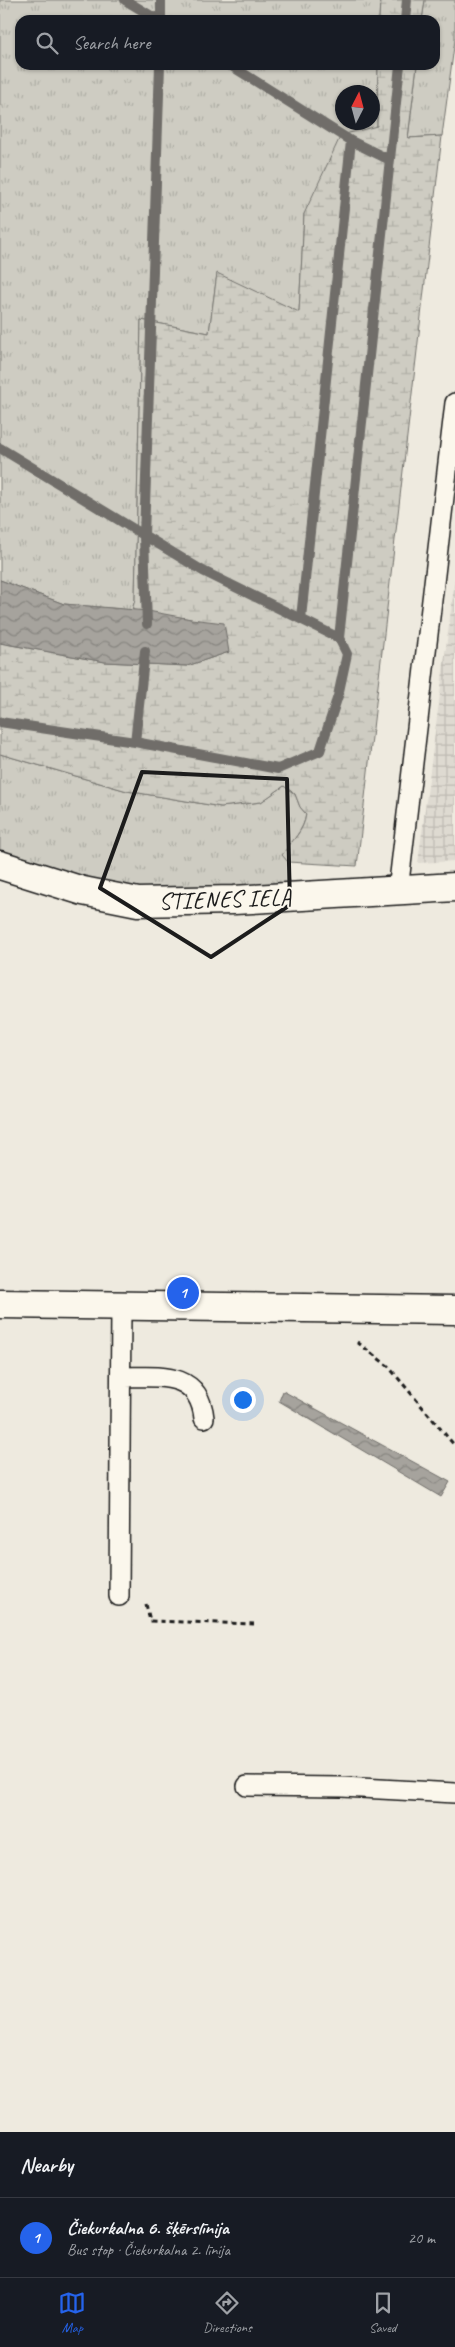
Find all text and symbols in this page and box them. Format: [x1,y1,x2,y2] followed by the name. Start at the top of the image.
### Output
[15,15,440,70] search box
[33,29,61,57] icon: search
[73,31,150,55] text: Search here
[335,85,380,130] north arrow
[158,882,293,916] street label: STIENES IELA
[167,1274,199,1312] pin: 1
[230,1387,256,1413] your location
[20,2152,73,2178] text: Nearby
[67,2216,229,2240] text: Čiekurkalna 6. šķērslīnija
[32,2228,40,2248] text: 1
[408,2228,435,2248] text: 20 m
[67,2240,230,2260] text: Bus stop · Čiekurkalna 2. līnija
[58,2289,86,2336] tab: Map
[203,2289,252,2336] tab: Directions
[369,2289,397,2336] tab: Saved

